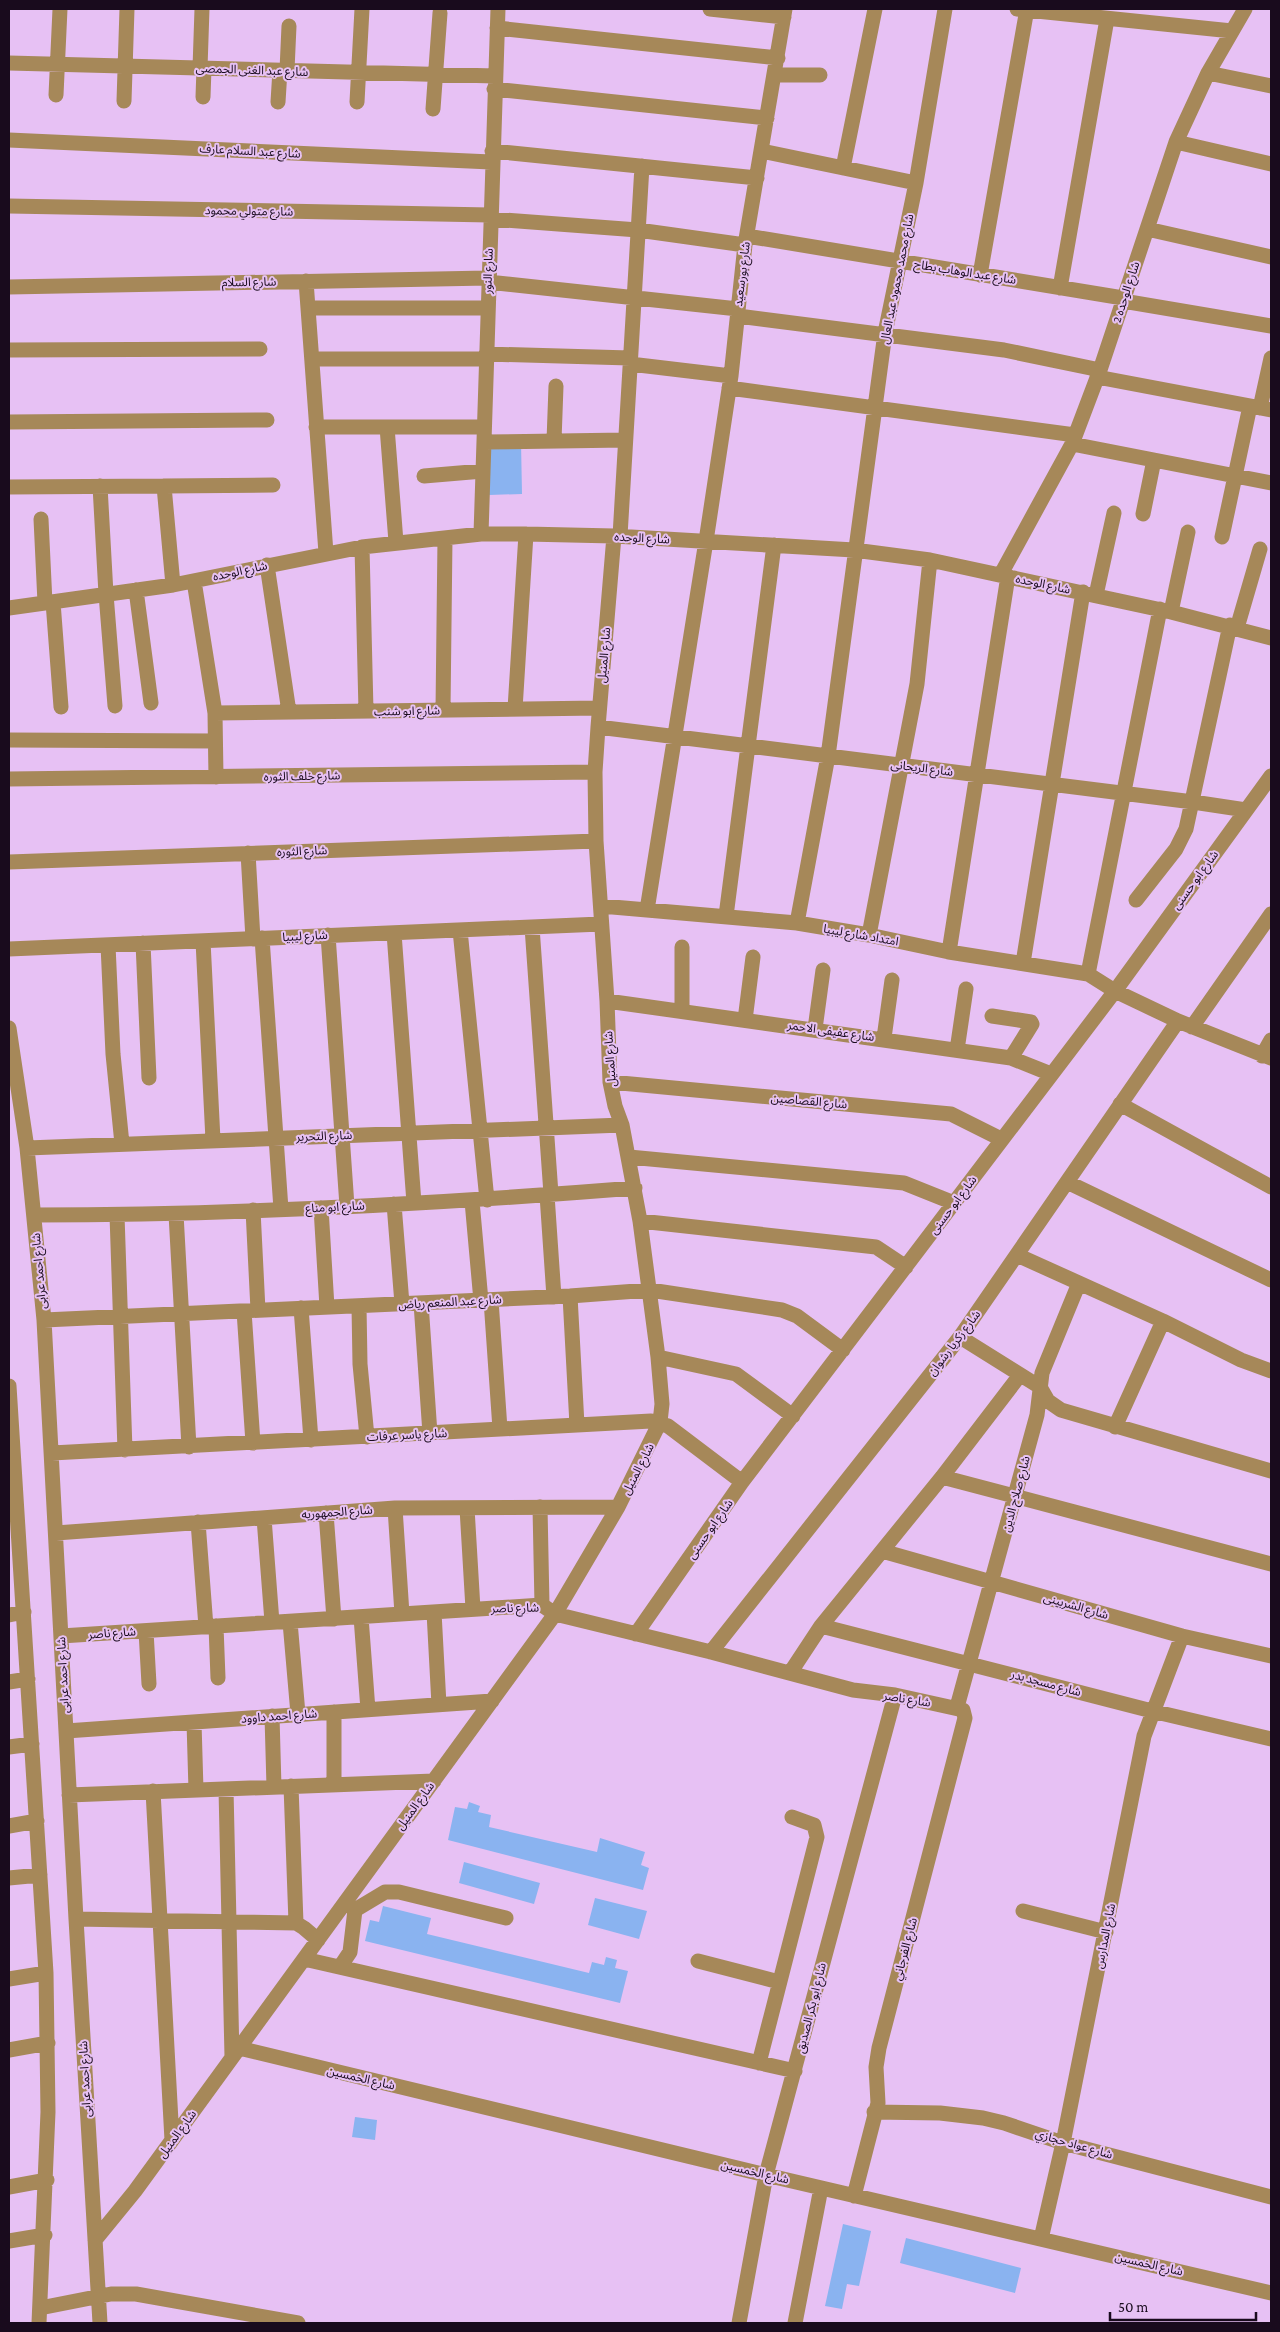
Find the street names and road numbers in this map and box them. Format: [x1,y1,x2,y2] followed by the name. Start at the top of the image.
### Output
[195,61,309,81] street label: شارع عبد الغنى الجمصى
[199,141,301,163] street label: شارع عبد السلام عارف
[205,203,293,222] street label: شارع متولي محمود
[877,213,918,346] street label: شارع محمد محمود عبد العال
[731,241,755,307] street label: شارع بورسعيد
[480,248,498,295] street label: شارع النور
[912,257,1017,289] street label: شارع عبد الوهاب بطاح
[1110,260,1144,325] street label: شارع الوحده 2
[221,275,277,291] street label: شارع السلام
[614,530,670,548] street label: شارع الوحده
[211,558,269,586] street label: شارع الوحده
[1014,571,1072,599] street label: شارع الوحده
[595,627,615,684] street label: شارع المنيل
[374,703,440,721] street label: شارع ابو شنب
[890,757,954,781] street label: شارع الريحانى
[264,768,340,786] street label: شارع خلف الثوره
[276,843,328,861] street label: شارع الثوره
[1169,848,1223,914] street label: شارع ابو حسنى
[822,921,900,951] street label: امتداد شارع ليبيا
[282,928,328,946] street label: شارع ليبيا
[785,1018,875,1046] street label: شارع عفيفى الاحمر
[601,1030,621,1087] street label: شارع المنيل
[770,1091,848,1113] street label: شارع القصاصين
[295,1128,353,1146] street label: شارع التحرير
[926,1173,981,1238] street label: شارع ابو حسنى
[305,1198,365,1218] street label: شارع ابو مناع
[29,1232,51,1310] street label: شارع احمد عرابى
[398,1292,502,1314] street label: شارع عبد المنعم رياض
[925,1307,985,1380] street label: شارع زكريا رشوان
[367,1426,448,1446] street label: شارع ياسر عرفات
[619,1441,659,1498] street label: شارع المنيل
[999,1454,1035,1534] street label: شارع صلاح الدين
[684,1496,737,1563] street label: شارع ابو حسنى
[301,1503,373,1523] street label: شارع الجمهوريه
[1041,1590,1110,1624] street label: شارع الشربينى
[490,1601,539,1617] street label: شارع ناصر
[87,1624,137,1644] street label: شارع ناصر
[54,1636,74,1714] street label: شارع احمد عرابى
[1008,1667,1083,1701] street label: شارع مسجد بدر
[881,1688,932,1712] street label: شارع ناصر
[241,1706,318,1728] street label: شارع احمد داوود
[393,1779,439,1834] street label: شارع المنيل
[1092,1902,1120,1970] street label: شارع المدارس
[890,1916,923,1983] street label: شارع الفرجاني
[793,1961,831,2055] street label: شارع ابو بكر الصديق
[76,2040,96,2118] street label: شارع احمد عرابى
[325,2063,397,2095] street label: شارع الخمسين
[155,2107,201,2162] street label: شارع المنيل
[1033,2126,1114,2164] street label: شارع عواد حجازي
[719,2157,791,2189] street label: شارع الخمسين
[1113,2249,1185,2281] street label: شارع الخمسين

